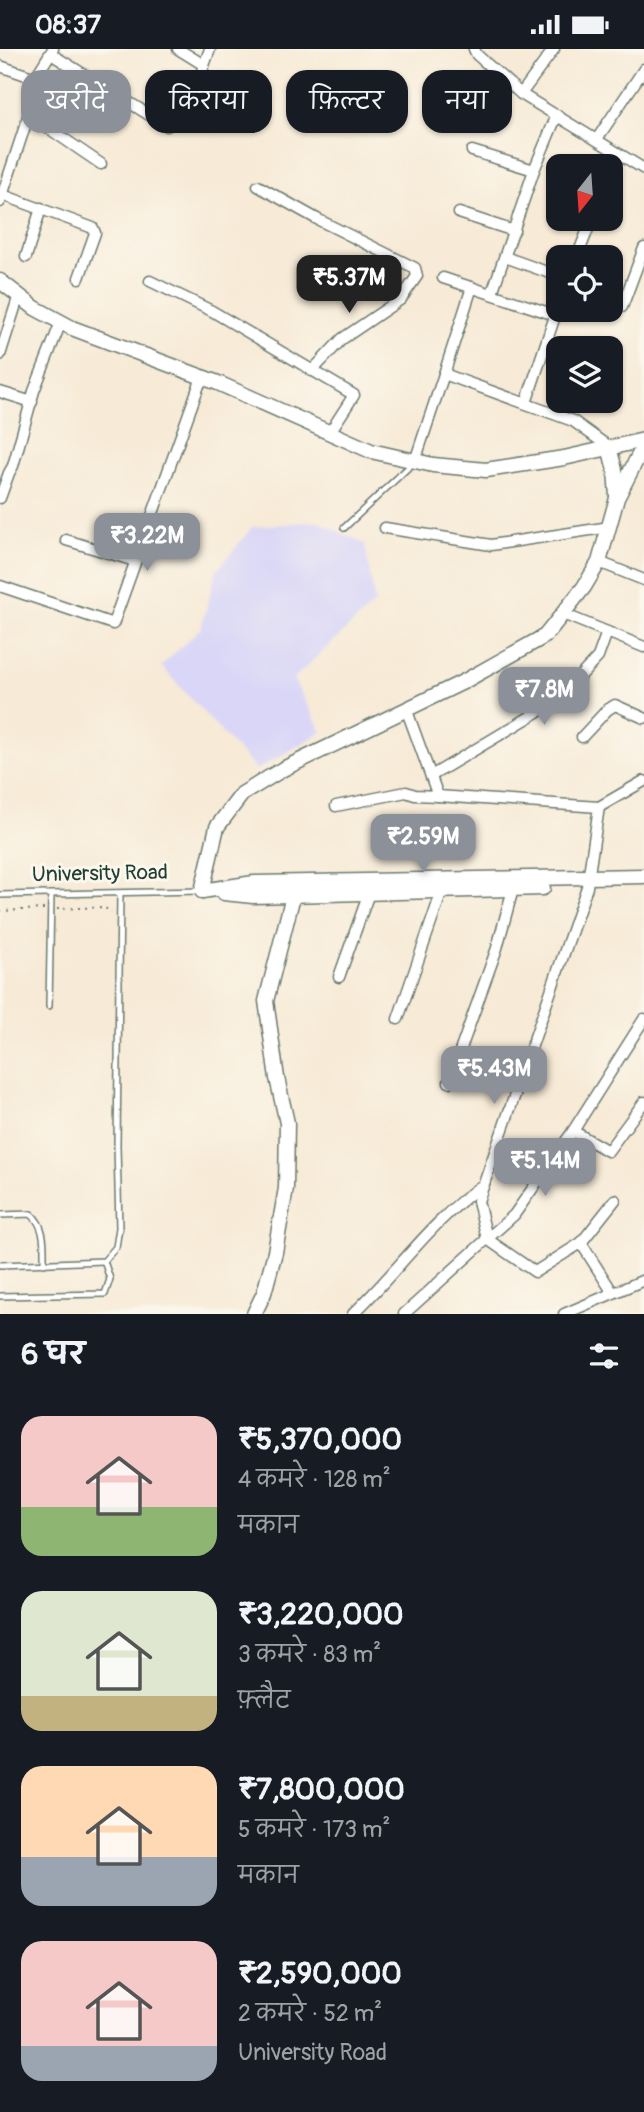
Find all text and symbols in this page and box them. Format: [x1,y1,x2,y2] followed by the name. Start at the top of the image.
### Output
[35,9,101,41] text: 08:37
[21,70,131,133] chip: खरीदें
[145,70,272,133] chip: किराया
[286,70,408,133] chip: फ़िल्टर
[422,70,512,133] chip: नया
[546,154,623,231] north arrow
[546,154,623,413] map controls
[546,245,623,322] button: locate
[292,255,406,315] pin: ₹5.37M
[313,263,385,292] text: ₹5.37M
[546,336,623,413] button: layers
[90,513,204,573] pin: ₹3.22M
[110,521,184,550] text: ₹3.22M
[495,667,593,727] pin: ₹7.8M
[514,675,574,704] text: ₹7.8M
[366,815,480,874] pin: ₹2.59M
[387,822,459,851] text: ₹2.59M
[32,859,168,888] street label: University Road
[437,1047,551,1106] pin: ₹5.43M
[457,1054,531,1083] text: ₹5.43M
[488,1139,602,1198] pin: ₹5.14M
[510,1146,580,1175] text: ₹5.14M
[21,1336,85,1373] text: 6 घर
[585,1337,623,1375] icon: filters
[238,1421,402,1458] text: ₹5,370,000
[77,1444,161,1528] icon: home
[238,1465,391,1494] text: 4 कमरे · 128 m²
[238,1511,299,1540] text: मकान
[238,1596,403,1633] text: ₹3,220,000
[77,1619,161,1703] icon: home
[238,1640,381,1669] text: 3 कमरे · 83 m²
[238,1686,290,1715] text: फ़्लैट
[238,1771,405,1808] text: ₹7,800,000
[77,1794,161,1878] icon: home
[238,1815,390,1844] text: 5 कमरे · 173 m²
[238,1861,299,1890] text: मकान
[238,1955,402,1992] text: ₹2,590,000
[77,1969,161,2053] icon: home
[238,1999,382,2028] text: 2 कमरे · 52 m²
[238,2038,387,2067] text: University Road

